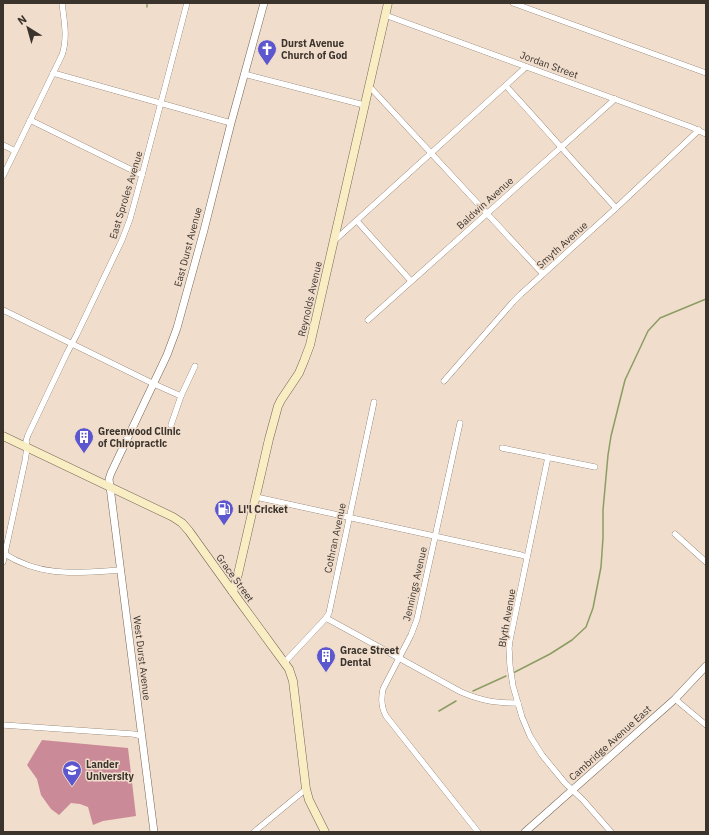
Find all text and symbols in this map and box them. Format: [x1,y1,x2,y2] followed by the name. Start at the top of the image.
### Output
[8,8,48,48] north arrow
[15,12,29,28] text: N
[281,37,347,62] place label: Durst Avenue Church of God
[256,38,278,66] church icon: Durst Avenue Church of God
[518,48,580,82] street label: Jordan Street
[106,149,146,241] street label: East Sproles Avenue
[454,174,516,232] street label: Baldwin Avenue
[171,205,205,288] street label: East Durst Avenue
[534,218,591,271] street label: Smyth Avenue
[295,259,325,338] street label: Reynolds Avenue
[98,425,181,450] place label: Greenwood Clinic of Chiropractic
[73,426,95,454] building icon: Greenwood Clinic of Chiropractic
[213,498,235,526] fuel station icon: Li'l Cricket
[321,501,349,574] street label: Cothran Avenue
[238,503,288,516] place label: Li'l Cricket
[400,545,430,623] street label: Jennings Avenue
[213,551,257,605] street label: Grace Street
[495,587,519,648] street label: Blyth Avenue
[130,615,154,701] street label: West Durst Avenue
[340,644,399,669] place label: Grace Street Dental
[315,645,337,673] building icon: Grace Street Dental
[566,702,654,783] street label: Cambridge Avenue East
[86,758,134,783] place label: Lander University
[61,759,83,787] school or university icon: Lander University

